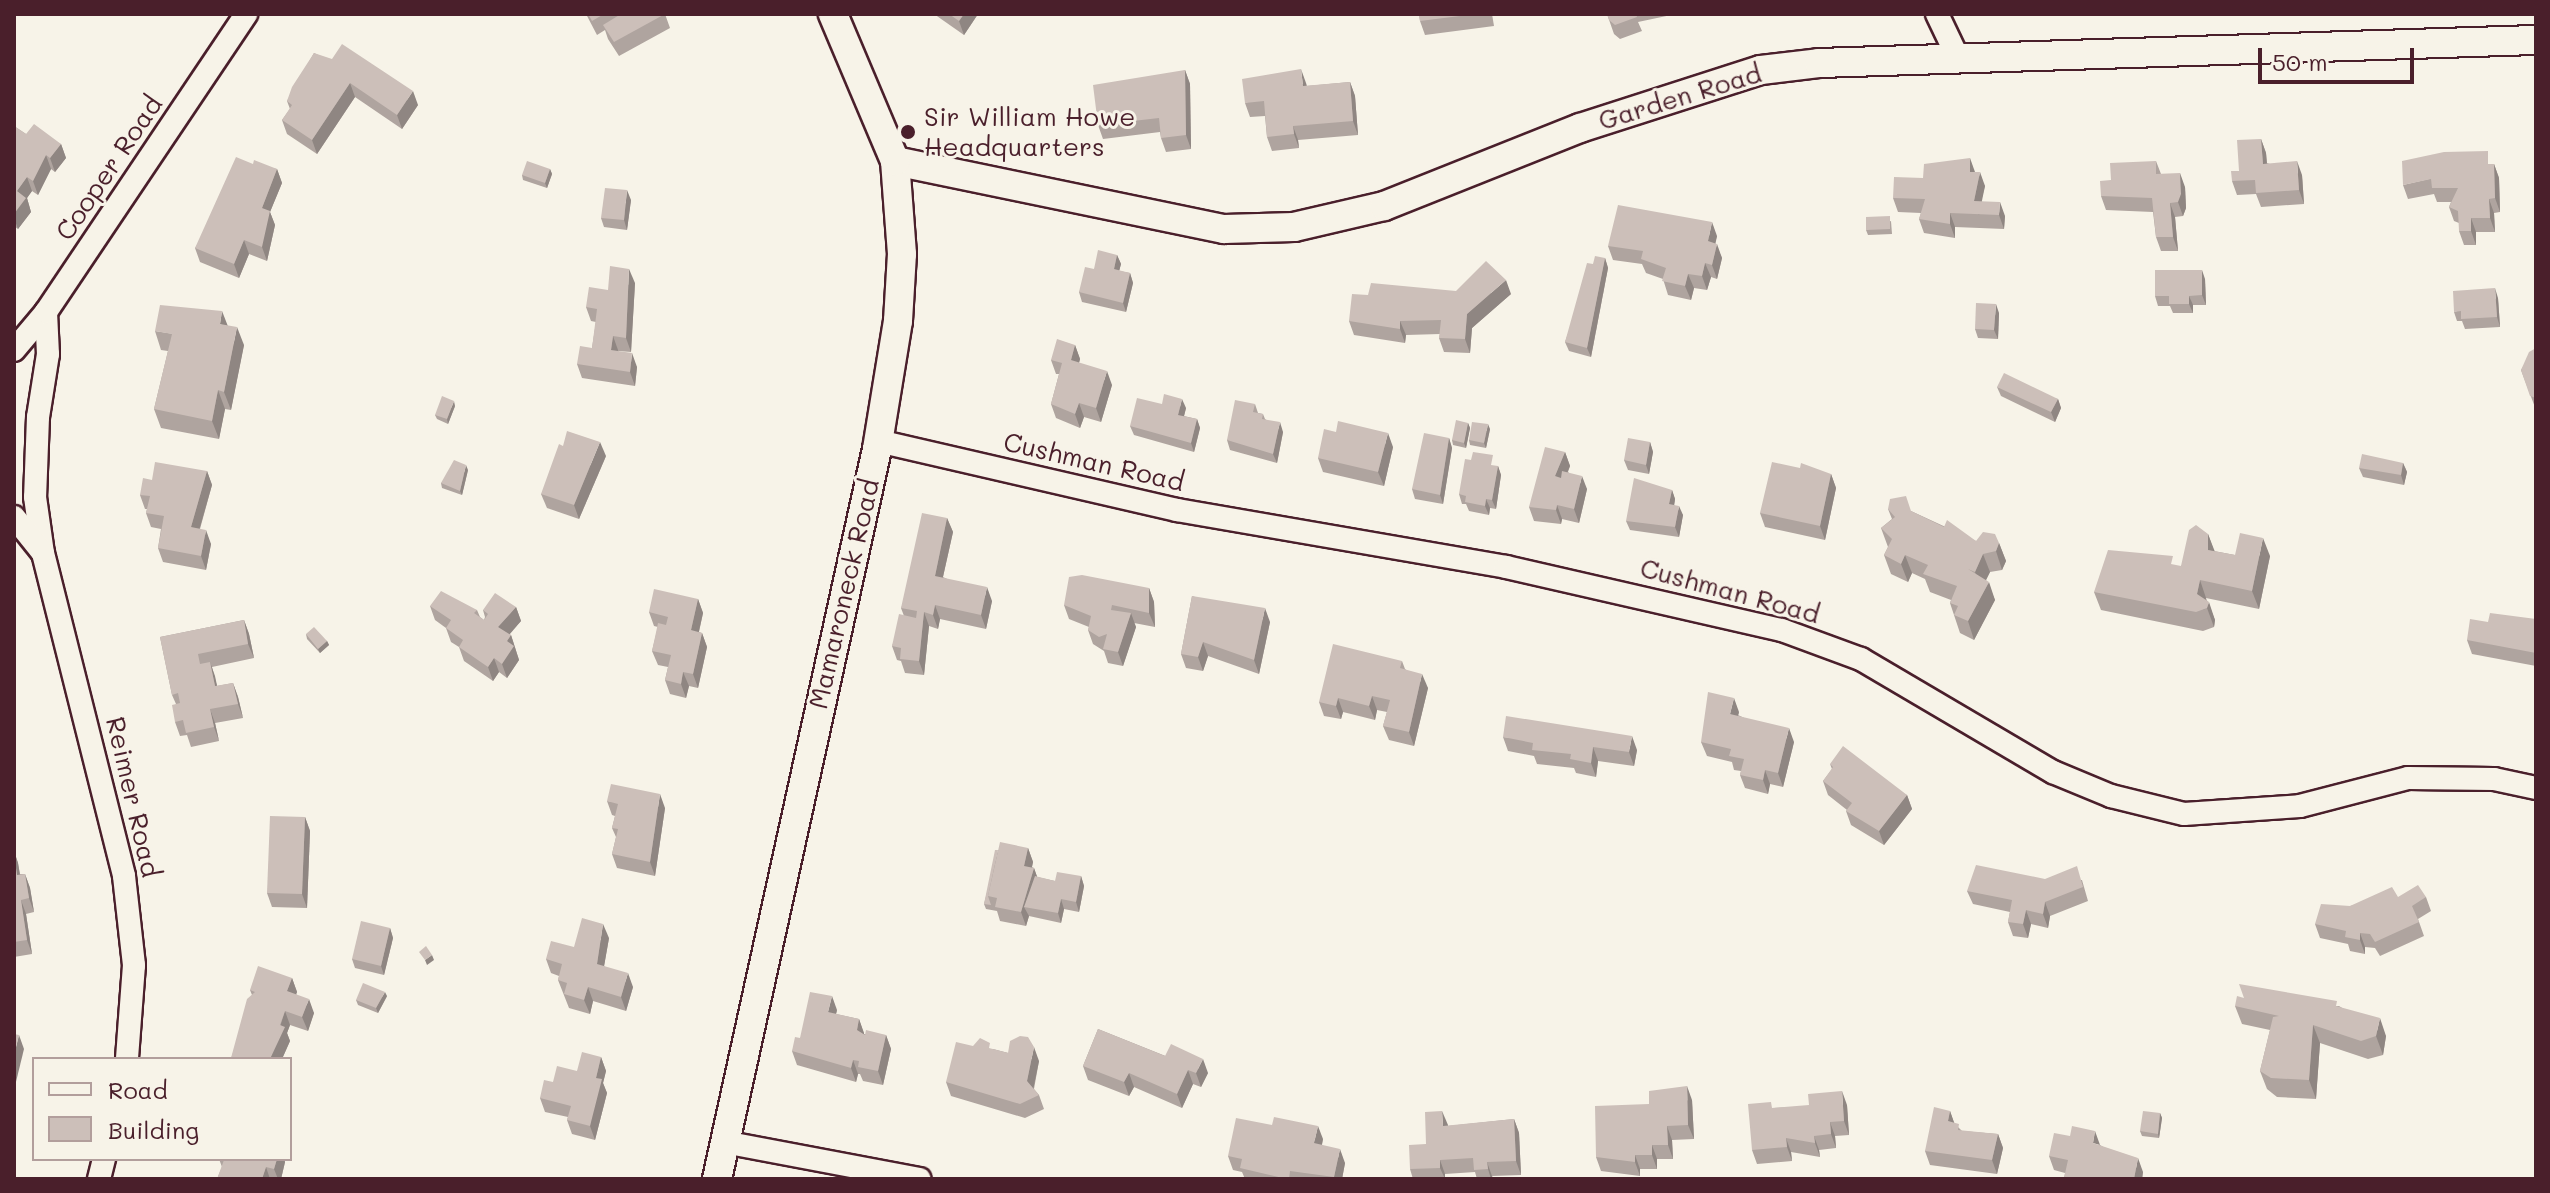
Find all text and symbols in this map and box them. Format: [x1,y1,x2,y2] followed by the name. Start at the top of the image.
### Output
[2262,32,2418,82] scale bar
[2272,46,2328,77] text: 50 m
[1595,57,1765,137] street label: Garden Road
[49,90,169,246] street label: Cooper Road
[924,101,1135,162] place label: Sir William Howe Headquarters
[899,123,917,141] marker: Sir William Howe Headquarters
[1001,426,1187,498] street label: Cushman Road
[802,476,886,712] street label: Mamaroneck Road
[1637,552,1823,630] street label: Cushman Road
[99,714,167,880] street label: Reimer Road
[32,1057,292,1161] legend
[108,1074,168,1105] text: Road
[108,1114,199,1145] text: Building

